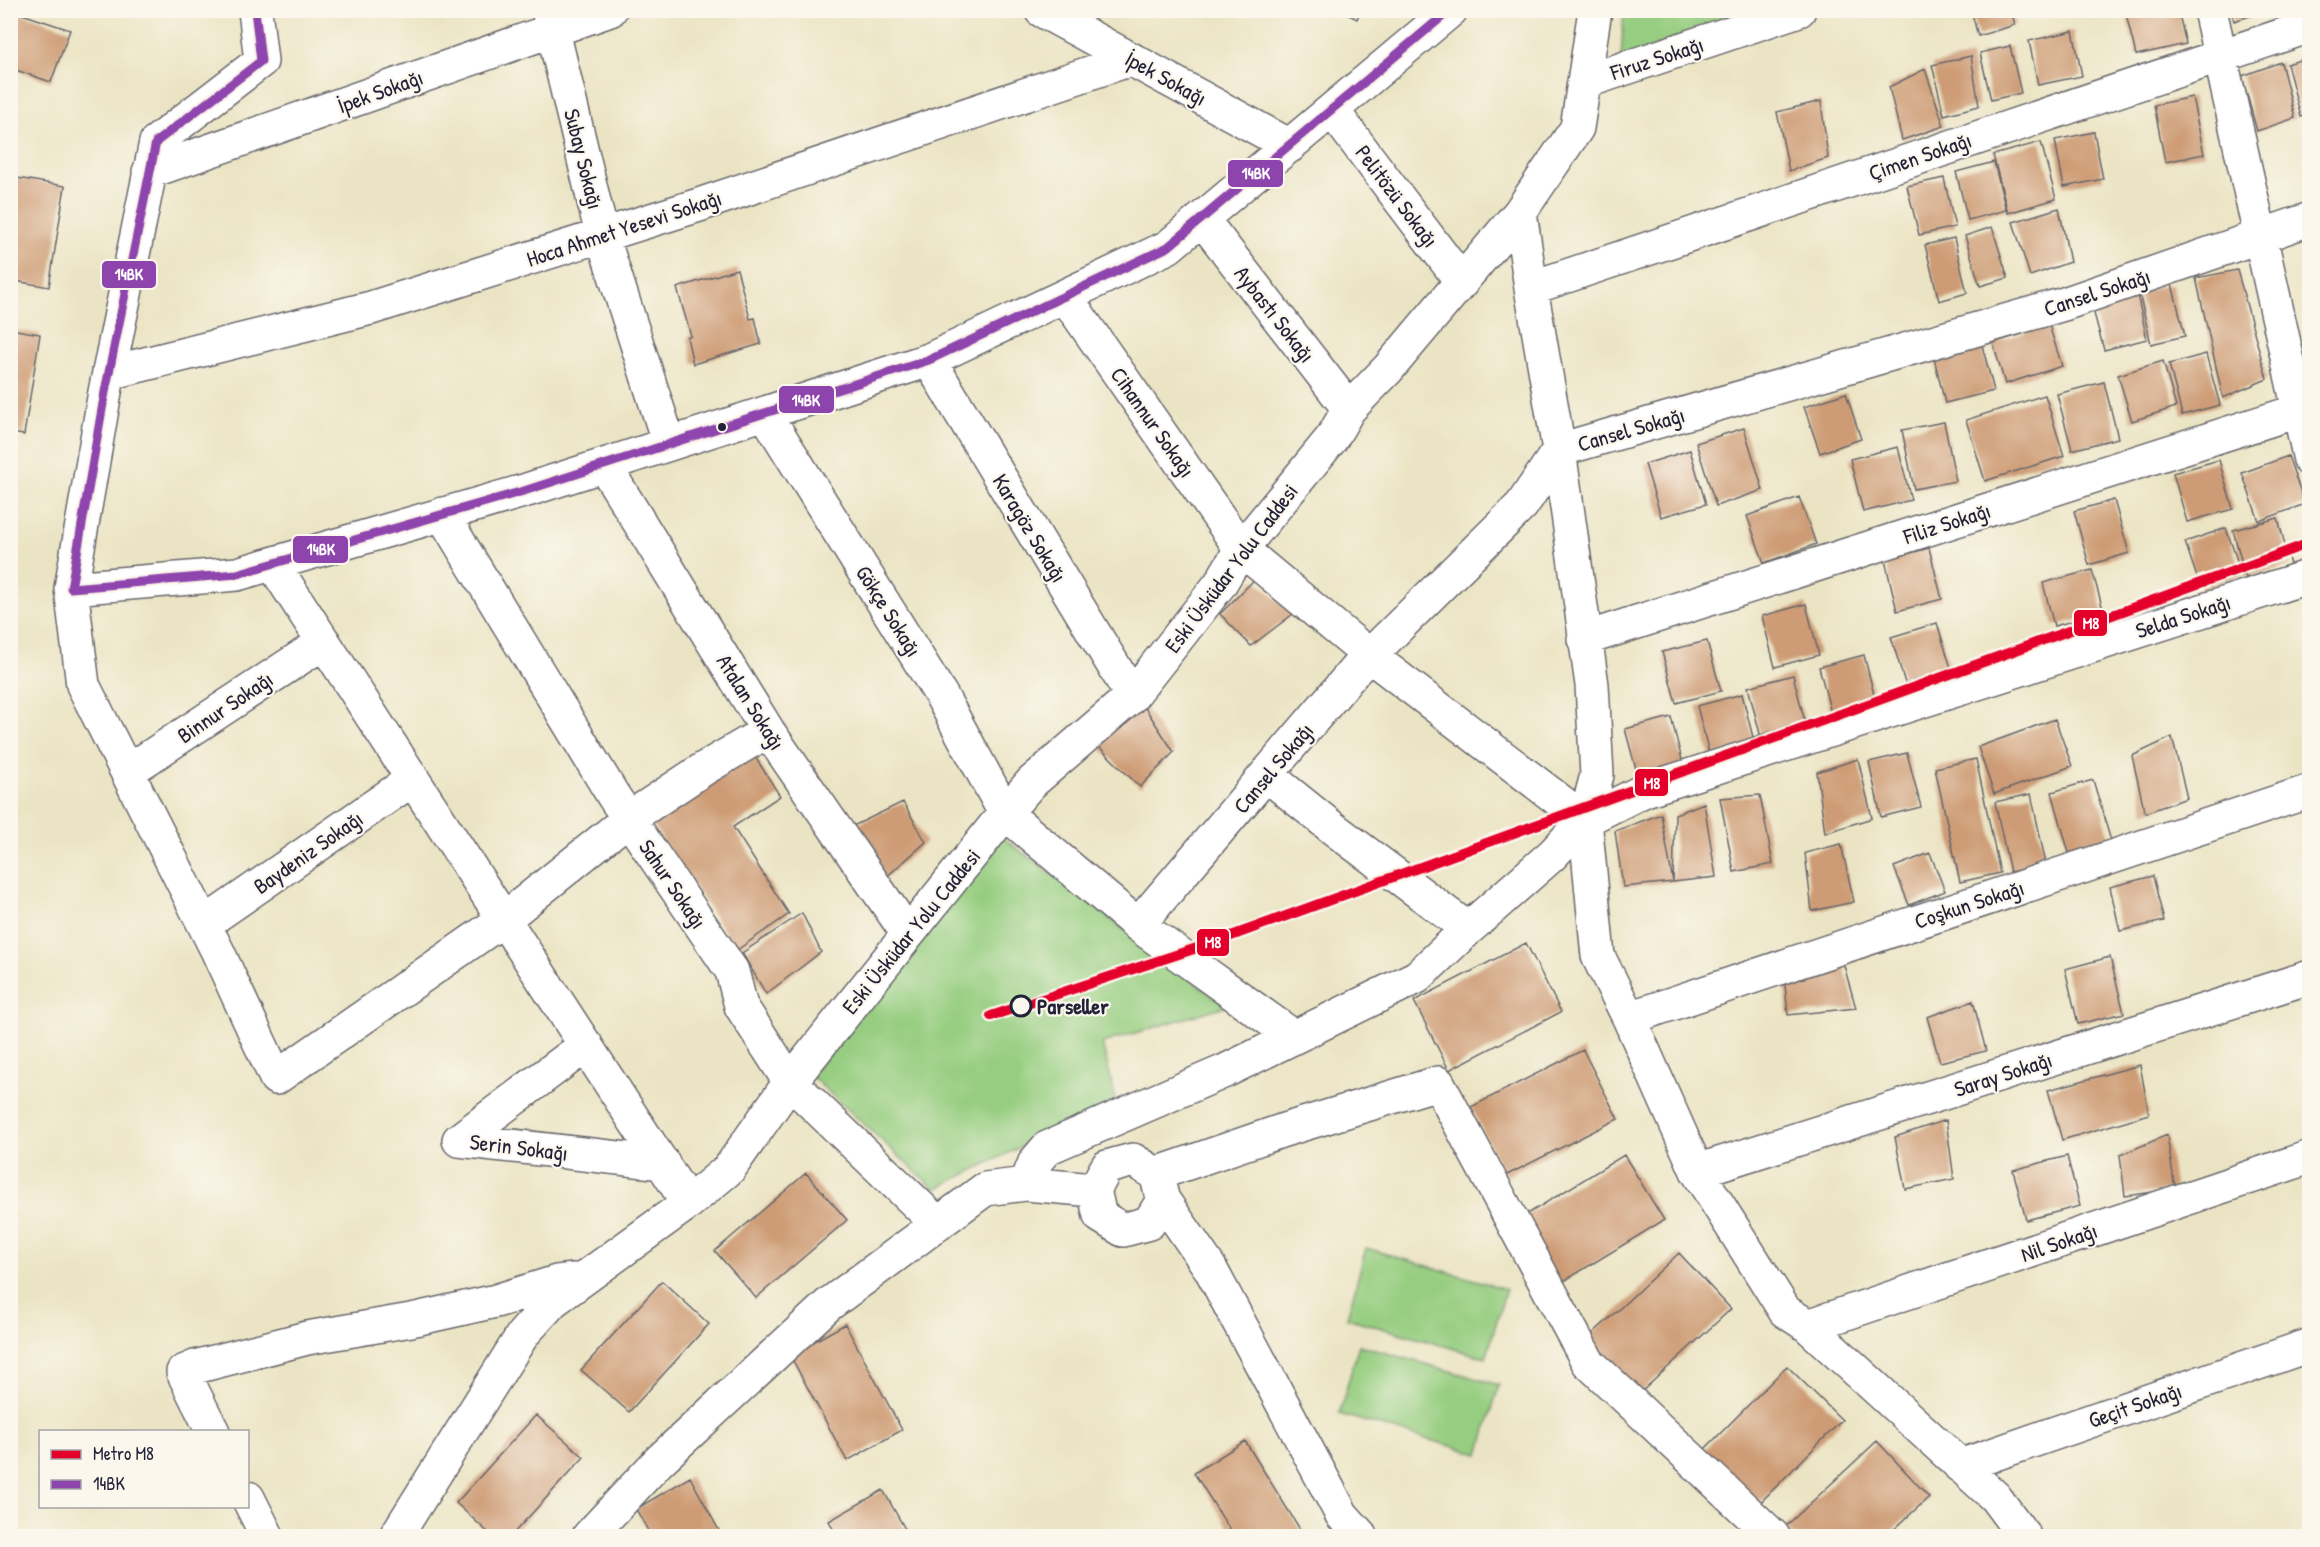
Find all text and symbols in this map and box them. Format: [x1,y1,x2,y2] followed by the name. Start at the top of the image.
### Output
[1606,29,1707,87] street label: Firuz Sokağı
[1120,43,1212,113] street label: İpek Sokağı
[333,62,427,120] street label: İpek Sokağı
[557,106,611,212] street label: Subay Sokağı
[1864,124,1976,188] street label: Çimen Sokağı
[1349,139,1445,253] street label: Pelitözü Sokağı
[1227,159,1284,188] line badge: 14BK
[1242,162,1271,184] text: 14BK
[523,182,725,274] street label: Hoca Ahmet Yesevi Sokağı
[1228,259,1322,369] street label: Aybastı Sokağı
[101,260,157,289] line badge: 14BK
[2040,261,2154,323] street label: Cansel Sokağı
[115,263,144,285] text: 14BK
[1104,361,1202,483] street label: Cihannur Sokağı
[778,385,835,414] line badge: 14BK
[792,389,821,411] text: 14BK
[1574,399,1688,459] street label: Cansel Sokağı
[716,421,728,433] unlabelled marker
[986,468,1074,588] street label: Karagöz Sokağı
[1157,477,1305,659] street label: Eski Üsküdar Yolu Caddesi
[1899,495,1994,551] street label: Filiz Sokağı
[292,535,349,564] line badge: 14BK
[307,538,336,560] text: 14BK
[849,560,929,662] street label: Gökçe Sokağı
[2132,587,2234,645] street label: Selda Sokağı
[2073,609,2108,637] line badge: M8
[2083,612,2099,634] text: M8
[710,648,792,756] street label: Atalan Sokağı
[171,664,279,750] street label: Binnur Sokağı
[1226,716,1320,820] street label: Cansel Sokağı
[1634,768,1669,797] line badge: M8
[1644,772,1660,794] text: M8
[247,803,369,901] street label: Baydeniz Sokağı
[632,833,714,935] street label: Sahur Sokağı
[835,842,987,1020] street label: Eski Üsküdar Yolu Caddesi
[1910,872,2028,936] street label: Coşkun Sokağı
[1196,928,1230,957] line badge: M8
[1205,931,1221,953] text: M8
[1037,991,1109,1021] place label: Parseller
[1010,995,1032,1017] marker: Parseller
[1950,1044,2056,1104] street label: Saray Sokağı
[468,1126,570,1168] street label: Serin Sokağı
[2017,1215,2101,1269] street label: Nil Sokağı
[2084,1375,2186,1435] street label: Geçit Sokağı
[39,1430,249,1508] legend
[93,1441,154,1466] text: Metro M8
[93,1471,125,1496] text: 14BK

